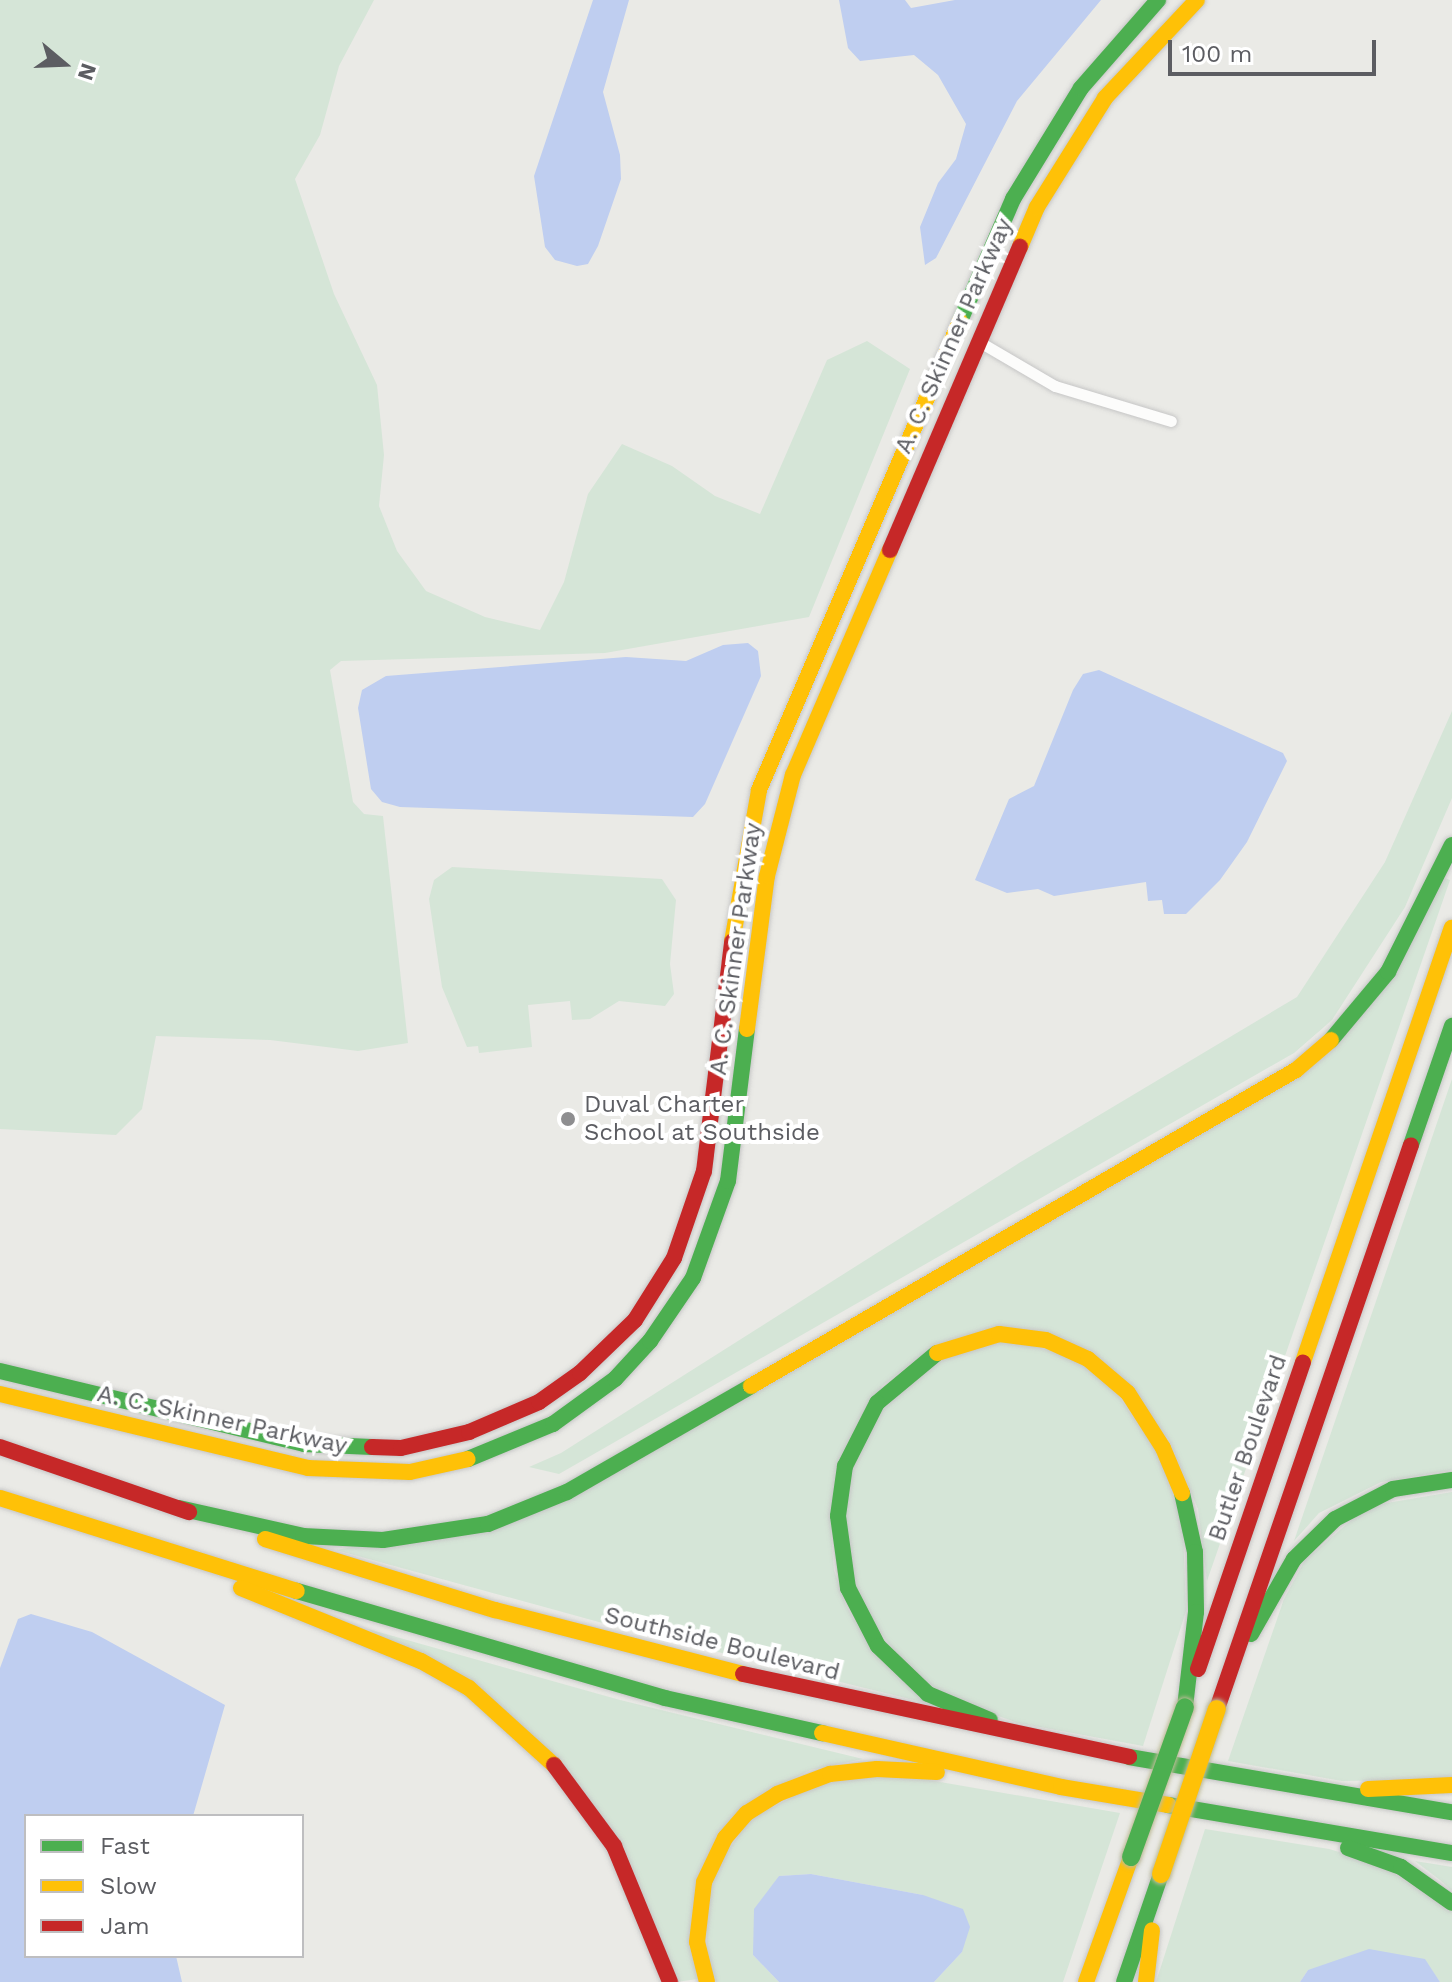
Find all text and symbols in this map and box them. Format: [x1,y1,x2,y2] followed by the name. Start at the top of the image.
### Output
[24,24,104,104] north arrow
[1172,24,1380,74] scale bar
[1182,40,1252,68] text: 100 m
[73,60,102,84] text: N
[889,214,1019,458] street label: A. C. Skinner Parkway
[704,821,768,1077] street label: A. C. Skinner Parkway
[584,1091,821,1147] place label: Duval Charter School at Southside
[559,1110,577,1128] marker: Duval Charter School at Southside
[1203,1351,1293,1545] street label: Butler Boulevard
[94,1379,350,1461] street label: A. C. Skinner Parkway
[601,1601,843,1687] street label: Southside Boulevard
[24,1814,304,1958] legend
[100,1832,150,1860] text: Fast
[100,1872,157,1900] text: Slow
[100,1912,150,1940] text: Jam

